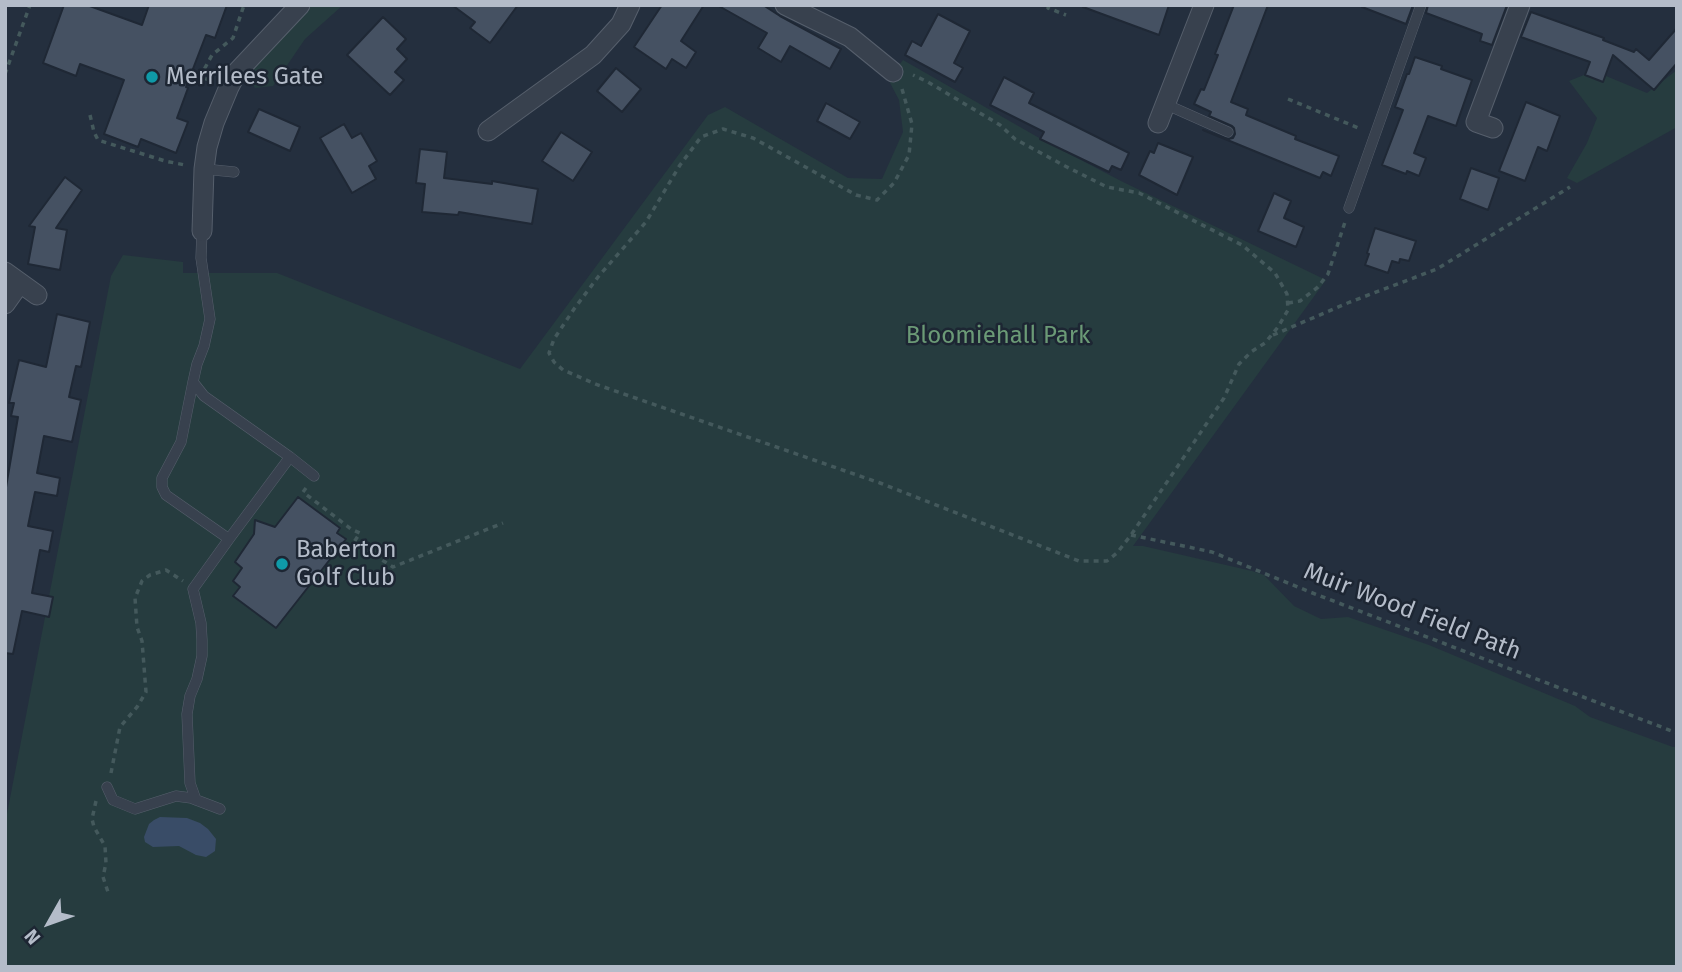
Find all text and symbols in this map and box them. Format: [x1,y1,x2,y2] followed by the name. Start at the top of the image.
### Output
[166,63,323,91] place label: Merrilees Gate
[144,69,160,85] marker: Merrilees Gate
[906,322,1090,350] park label: Bloomiehall Park
[296,536,397,592] place label: Baberton Golf Club
[274,556,290,572] marker: Baberton Golf Club
[1299,557,1525,667] street label: Muir Wood Field Path
[14,888,84,958] north arrow
[20,925,45,949] text: N

